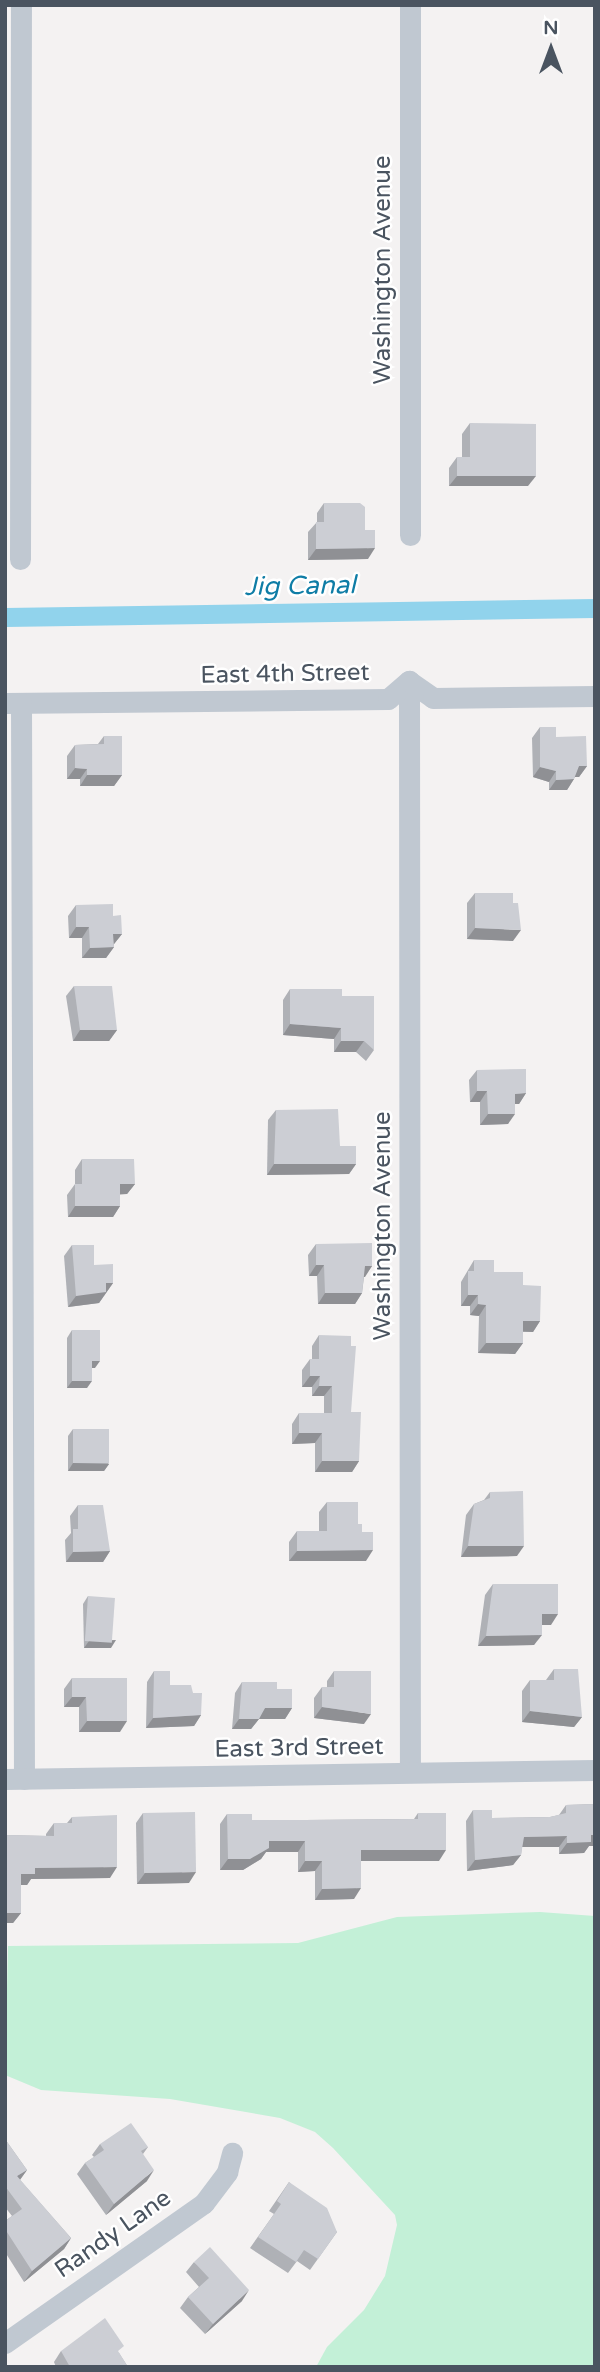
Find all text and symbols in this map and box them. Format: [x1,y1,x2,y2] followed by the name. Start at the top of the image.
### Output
[516,14,586,84] north arrow
[543,17,559,39] text: N
[369,155,397,385] street label: Washington Avenue
[244,569,356,603] water label: Jig Canal
[200,658,370,690] street label: East 4th Street
[369,1111,397,1341] street label: Washington Avenue
[214,1732,384,1764] street label: East 3rd Street
[49,2183,177,2285] street label: Randy Lane

